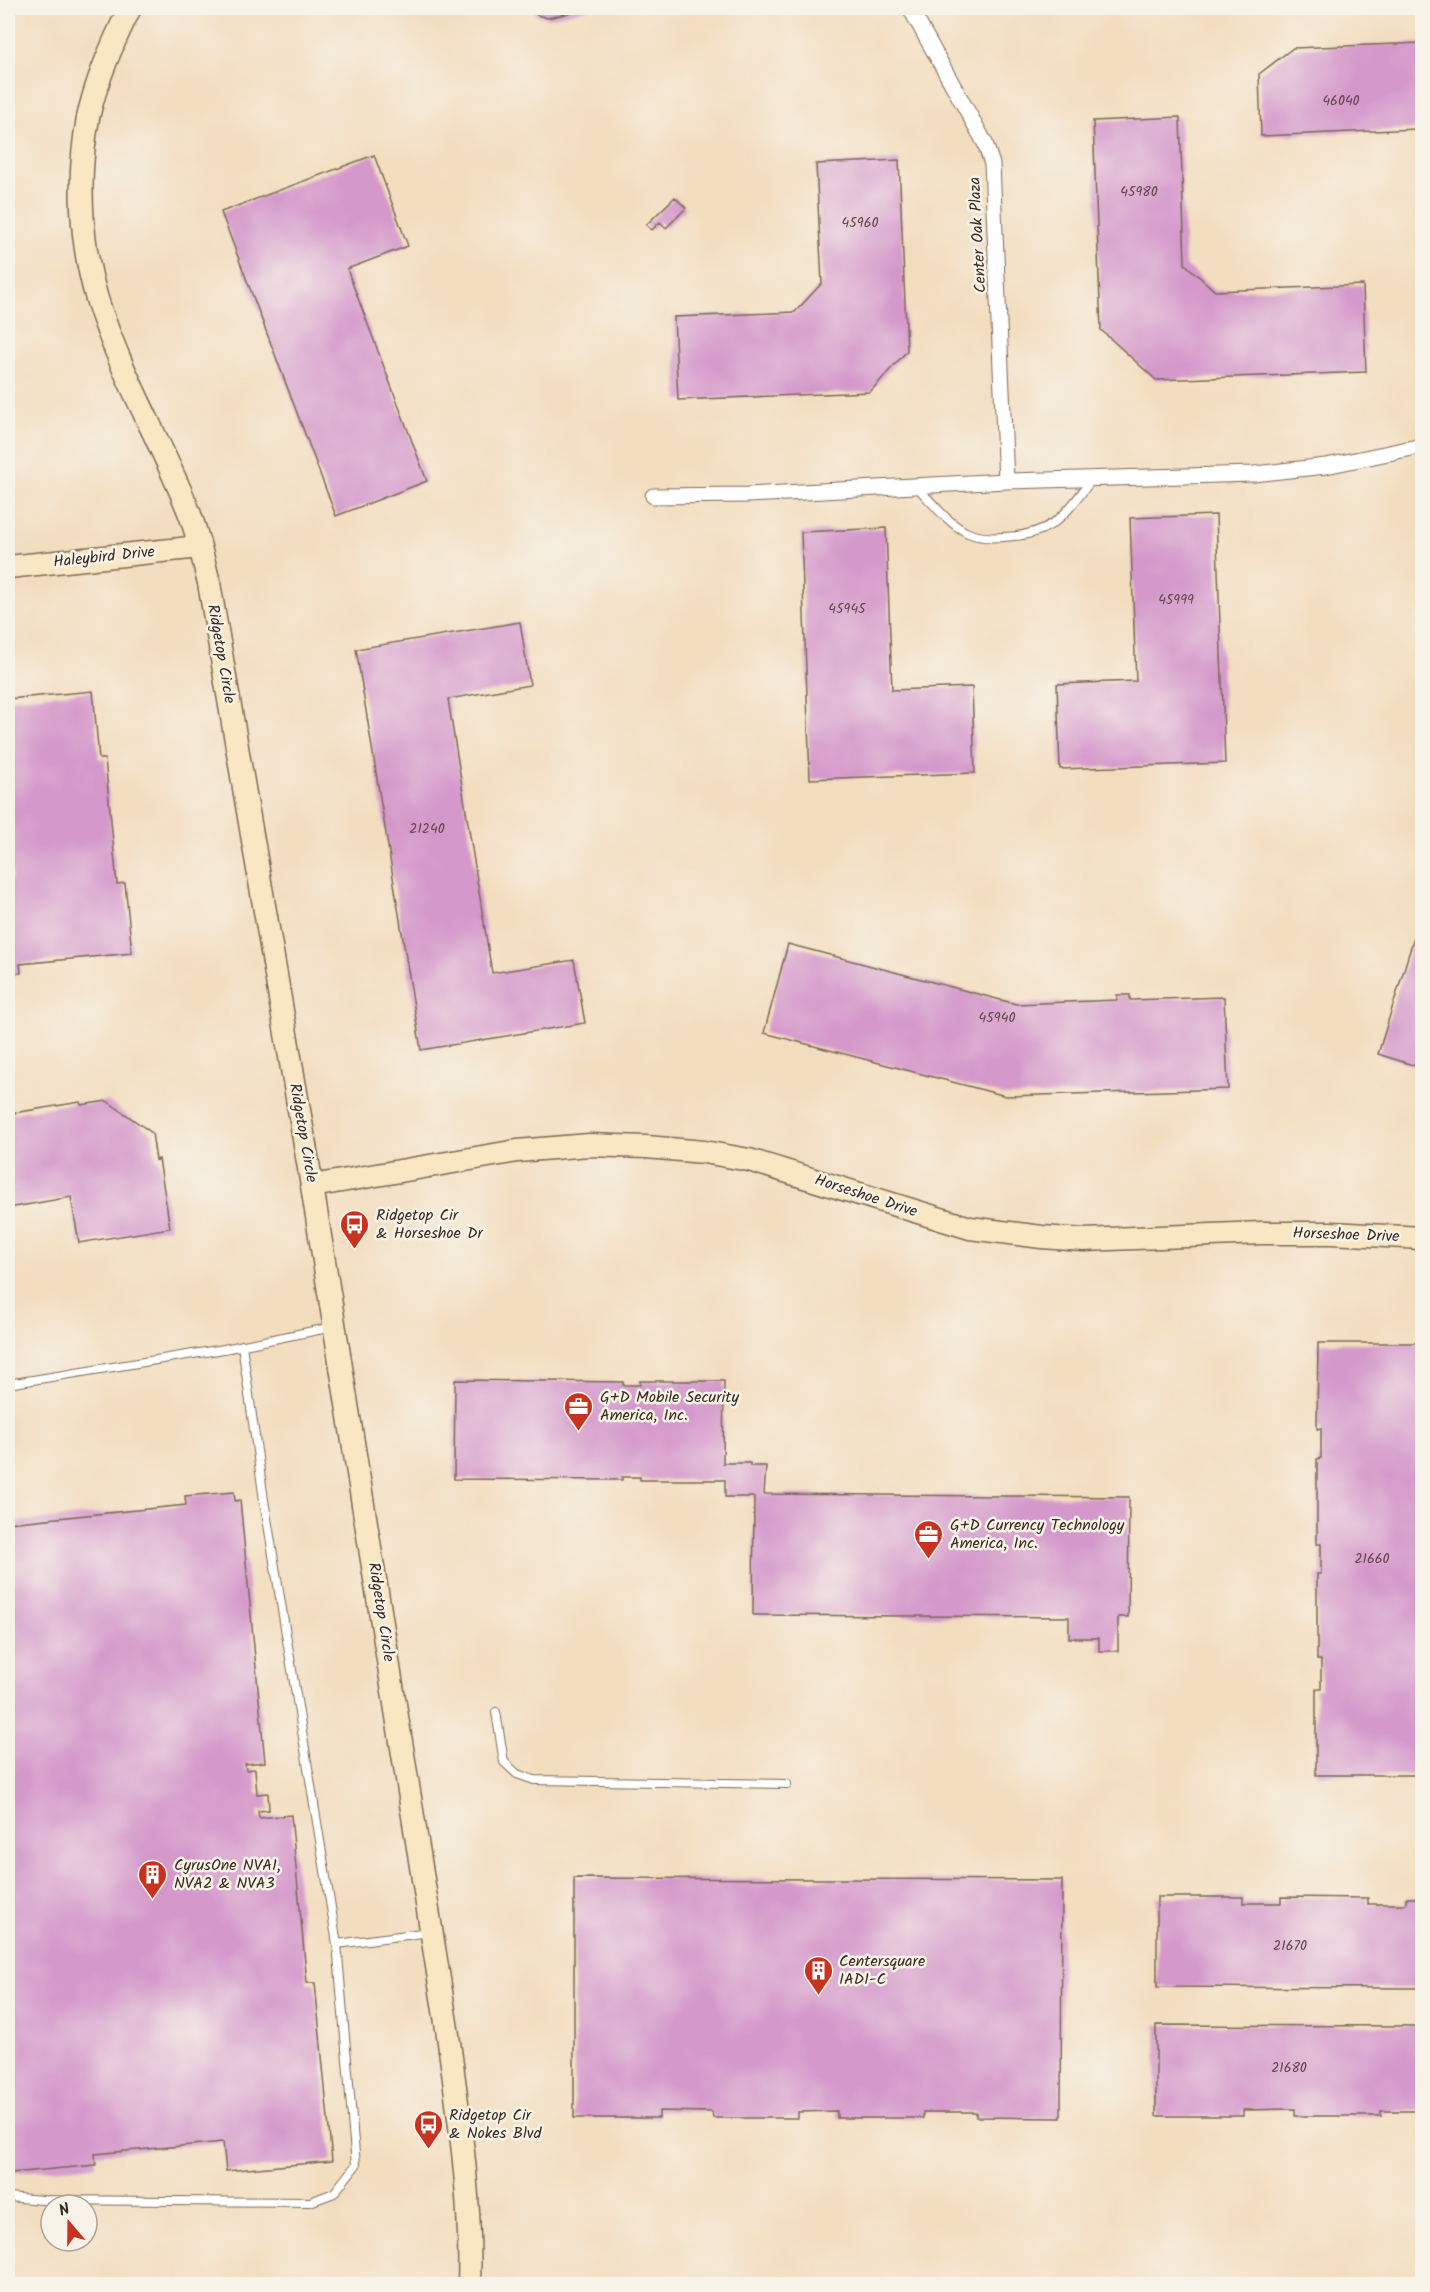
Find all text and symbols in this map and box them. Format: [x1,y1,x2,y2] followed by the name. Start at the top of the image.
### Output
[1322,90,1360,112] house number: 46040
[962,176,994,294] street label: Center Oak Plaza
[1120,181,1158,203] house number: 45980
[842,212,878,234] house number: 45960
[52,539,156,575] street label: Haleybird Drive
[1158,589,1194,611] house number: 45999
[828,598,867,620] house number: 45945
[200,602,242,706] street label: Ridgetop Circle
[409,818,445,840] house number: 21240
[979,1007,1015,1029] house number: 45940
[282,1081,324,1185] street label: Ridgetop Circle
[811,1168,921,1224] street label: Horseshoe Drive
[376,1203,485,1246] place label: Ridgetop Cir & Horseshoe Dr
[339,1208,371,1250] bus stop icon: Ridgetop Cir & Horseshoe Dr
[1292,1221,1400,1249] street label: Horseshoe Drive
[600,1385,740,1428] place label: G+D Mobile Security America, Inc.
[563,1390,595,1432] office icon: G+D Mobile Security America, Inc.
[950,1513,1125,1556] place label: G+D Currency Technology America, Inc.
[913,1518,945,1560] office icon: G+D Currency Technology America, Inc.
[1354,1548,1390,1570] house number: 21660
[361,1560,401,1664] street label: Ridgetop Circle
[174,1853,281,1896] place label: CyrusOne NVA1, NVA2 & NVA3
[137,1858,169,1900] building icon: CyrusOne NVA1, NVA2 & NVA3
[1273,1935,1307,1957] house number: 21670
[839,1949,925,1992] place label: Centersquare IAD1-C
[802,1954,834,1996] building icon: Centersquare IAD1-C
[1271,2057,1307,2079] house number: 21680
[449,2103,543,2146] place label: Ridgetop Cir & Nokes Blvd
[412,2108,444,2150] bus stop icon: Ridgetop Cir & Nokes Blvd
[39,2193,99,2253] north arrow
[55,2197,73,2224] text: N

